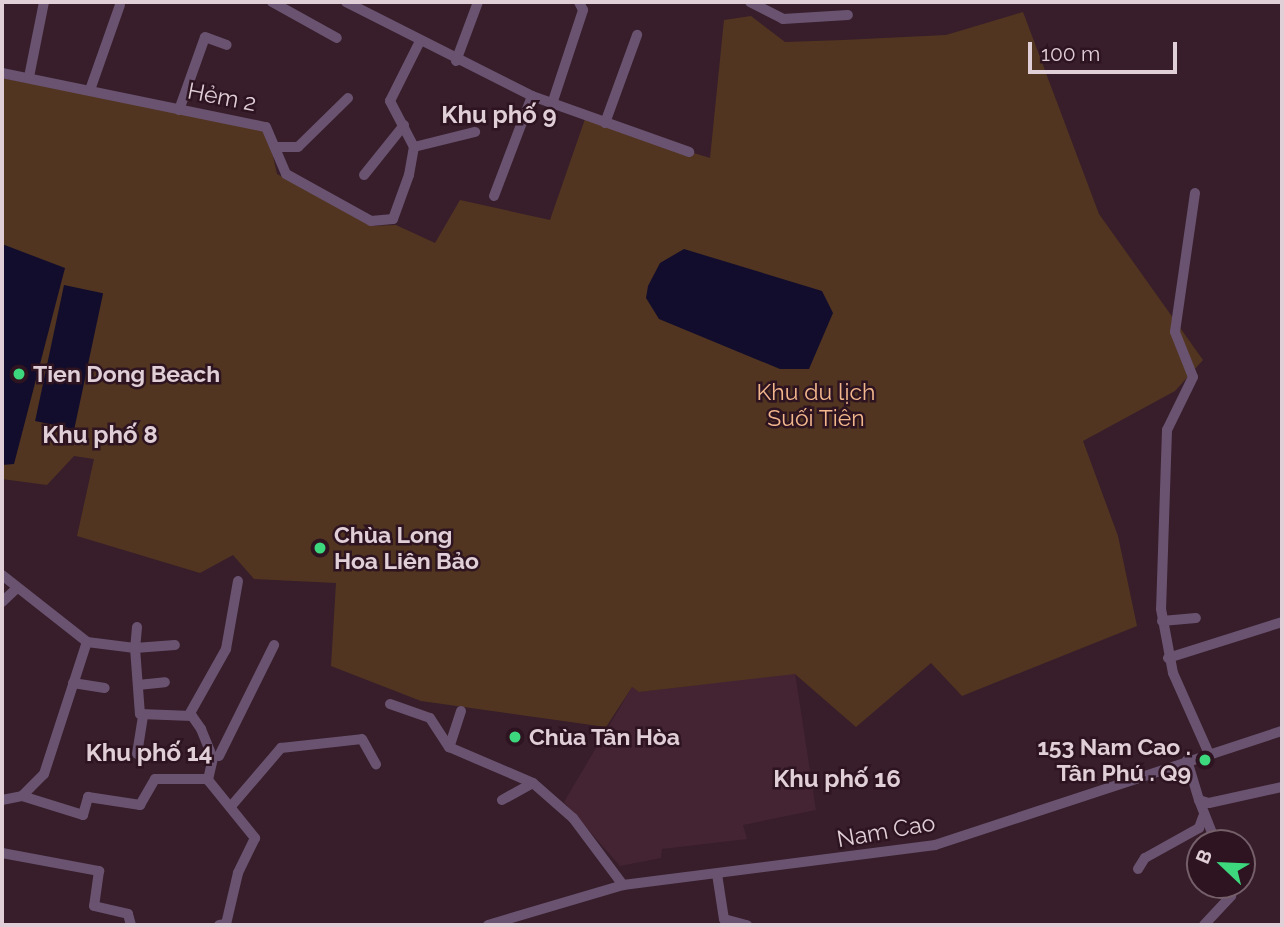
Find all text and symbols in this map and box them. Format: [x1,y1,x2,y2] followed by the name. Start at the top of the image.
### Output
[1032,28,1181,72] scale bar
[1041,41,1100,66] text: 100 m
[185,77,259,117] street label: Hẻm 2
[441,101,557,129] district label: Khu phố 9
[33,360,220,388] place label: Tien Dong Beach
[11,366,27,382] marker: Tien Dong Beach
[757,378,875,432] park label: Khu du lịch Suối Tiên
[42,421,158,449] district label: Khu phố 8
[334,521,479,575] place label: Chùa Long Hoa Liên Bảo
[312,540,328,556] marker: Chùa Long Hoa Liên Bảo
[529,723,681,751] place label: Chùa Tân Hòa
[507,729,523,745] marker: Chùa Tân Hòa
[1037,733,1191,787] place label: 153 Nam Cao . Tân Phú . Q9
[86,739,212,767] district label: Khu phố 14
[1197,752,1213,768] marker: 153 Nam Cao . Tân Phú . Q9
[773,765,901,793] district label: Khu phố 16
[835,809,937,853] street label: Nam Cao
[1186,829,1256,899] north arrow
[1191,846,1216,867] text: B

